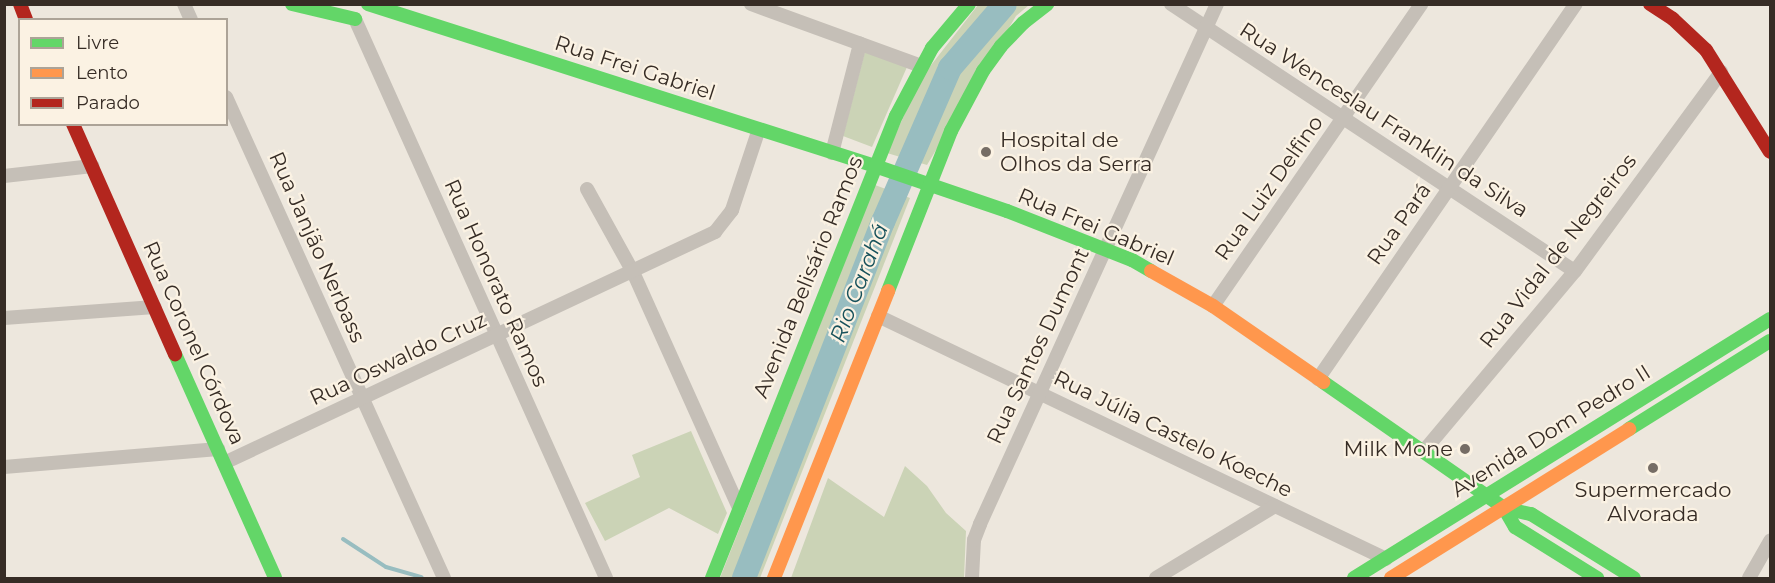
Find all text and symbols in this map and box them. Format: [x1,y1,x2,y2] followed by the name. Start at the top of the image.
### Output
[1235,17,1533,223] street label: Rua Wenceslau Franklin da Silva
[18,18,228,126] legend
[552,30,718,106] street label: Rua Frei Gabriel
[76,32,119,54] text: Livre
[76,62,128,84] text: Lento
[76,92,140,114] text: Parado
[1210,111,1328,265] street label: Rua Luiz Delfino
[1000,127,1152,177] place label: Hospital de Olhos da Serra
[977,143,995,161] marker: Hospital de Olhos da Serra
[264,148,370,346] street label: Rua Janjão Nerbass
[1474,149,1642,353] street label: Rua Vidal de Negreiros
[748,152,868,402] street label: Avenida Belisário Ramos
[439,175,553,391] street label: Rua Honorato Ramos
[1362,178,1436,270] street label: Rua Pará
[1014,183,1178,271] street label: Rua Frei Gabriel
[824,220,894,346] water label: Rio Carahá
[138,237,250,449] street label: Rua Coronel Córdova
[981,244,1095,448] street label: Rua Santos Dumont
[306,307,490,411] street label: Rua Oswaldo Cruz
[1447,359,1655,503] street label: Avenida Dom Pedro II
[1050,365,1296,503] street label: Rua Júlia Castelo Koeche
[1343,436,1453,462] place label: Milk Mone
[1458,442,1472,456] marker: Milk Mone
[1646,461,1660,475] marker: Supermercado Alvorada
[1575,477,1731,527] place label: Supermercado Alvorada

